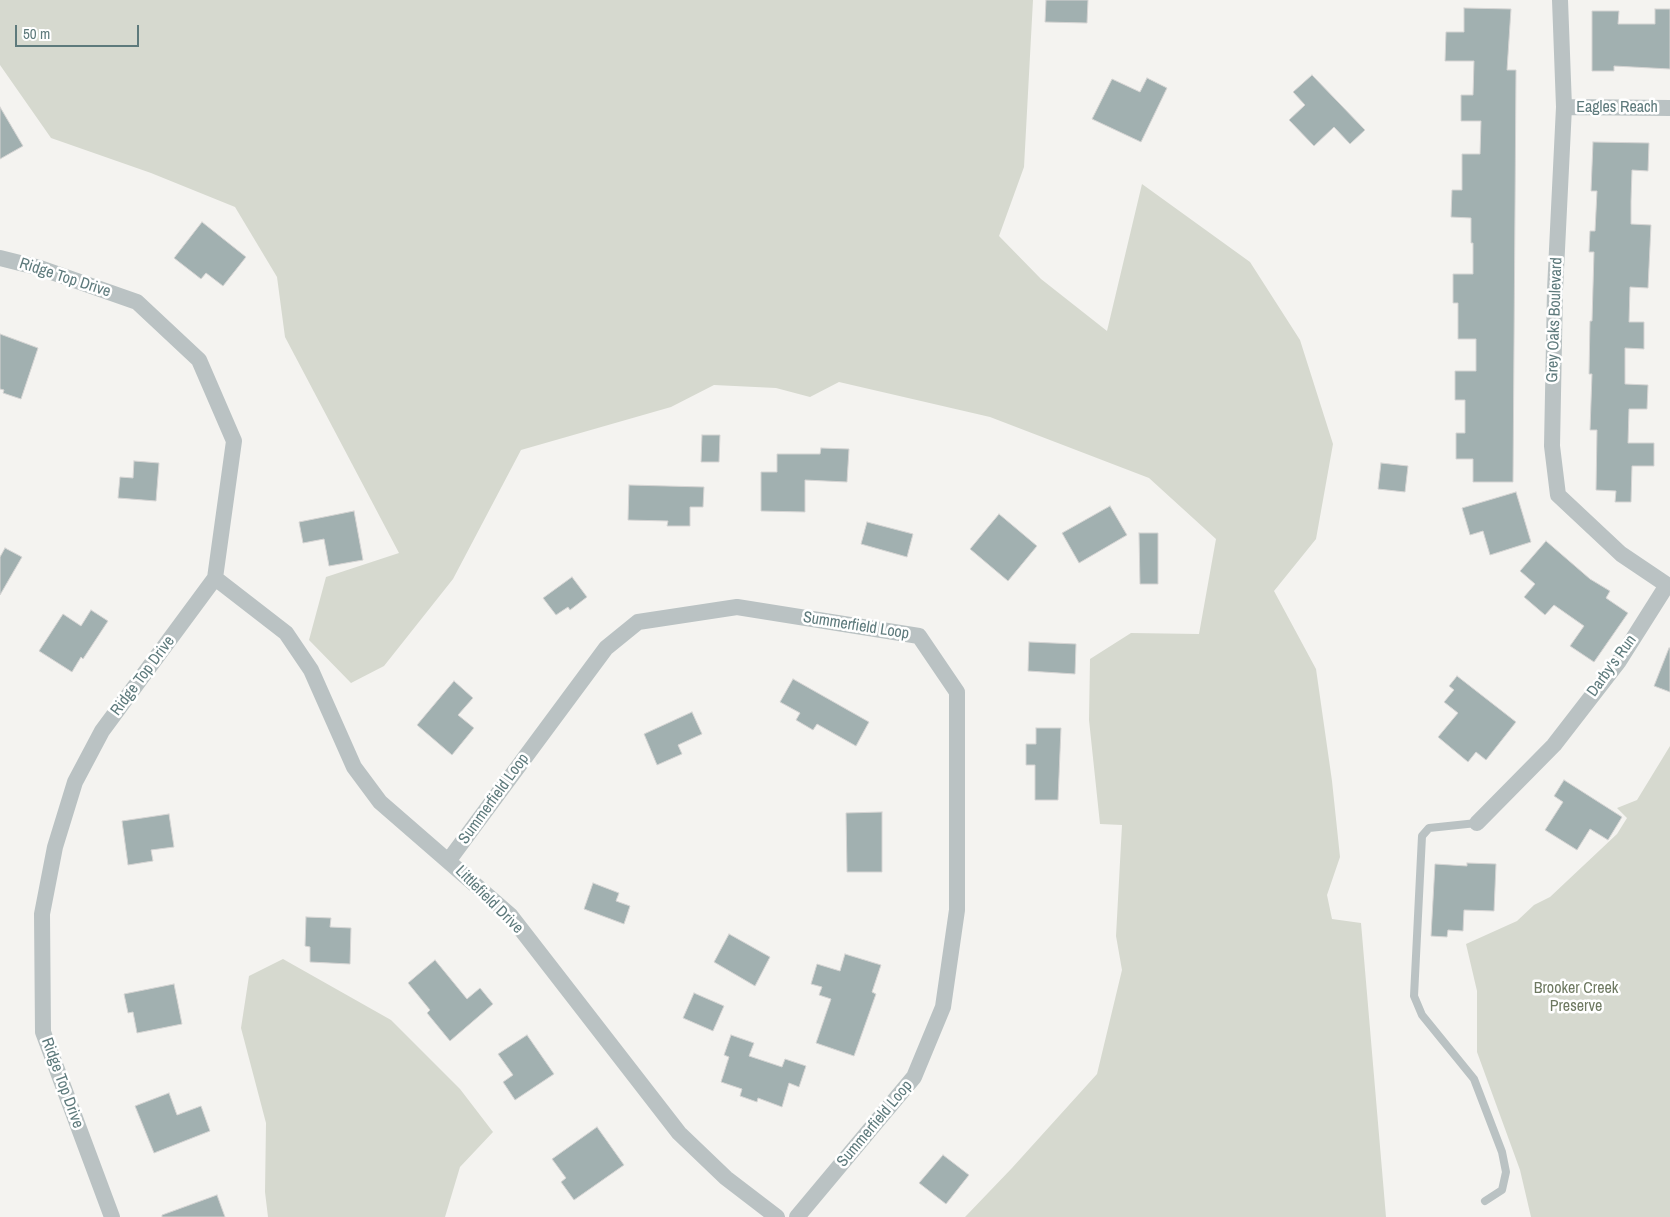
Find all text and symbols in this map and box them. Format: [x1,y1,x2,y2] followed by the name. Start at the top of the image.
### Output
[18,15,141,47] scale bar
[23,23,50,44] text: 50 m
[1576,98,1658,118] street label: Eagles Reach
[17,254,113,302] street label: Ridge Top Drive
[1543,257,1567,383] street label: Grey Oaks Boulevard
[802,608,910,644] street label: Summerfield Loop
[1583,631,1641,701] street label: Darby's Run
[107,632,179,720] street label: Ridge Top Drive
[455,750,533,848] street label: Summerfield Loop
[451,862,527,938] street label: Littlefield Drive
[1534,979,1618,1017] park label: Brooker Creek Preserve
[37,1035,87,1131] street label: Ridge Top Drive
[833,1077,917,1171] street label: Summerfield Loop

